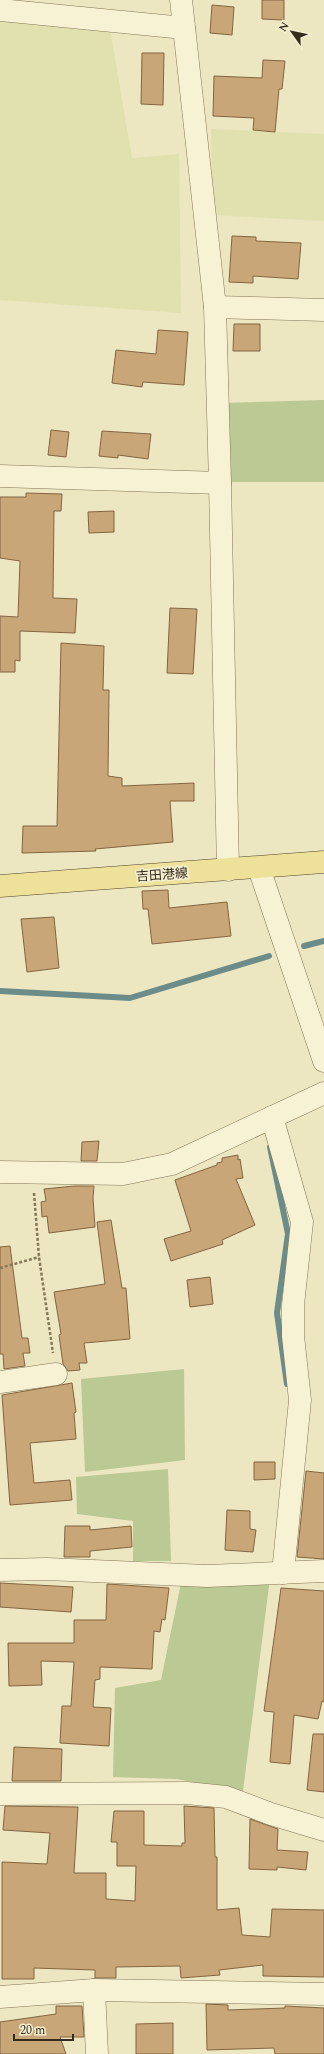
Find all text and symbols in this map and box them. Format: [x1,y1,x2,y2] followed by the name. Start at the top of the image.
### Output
[272,12,312,52] north arrow
[274,18,294,35] text: N
[135,863,189,887] street label: 吉田港線
[14,2016,73,2042] scale bar
[20,2021,45,2040] text: 20 m

